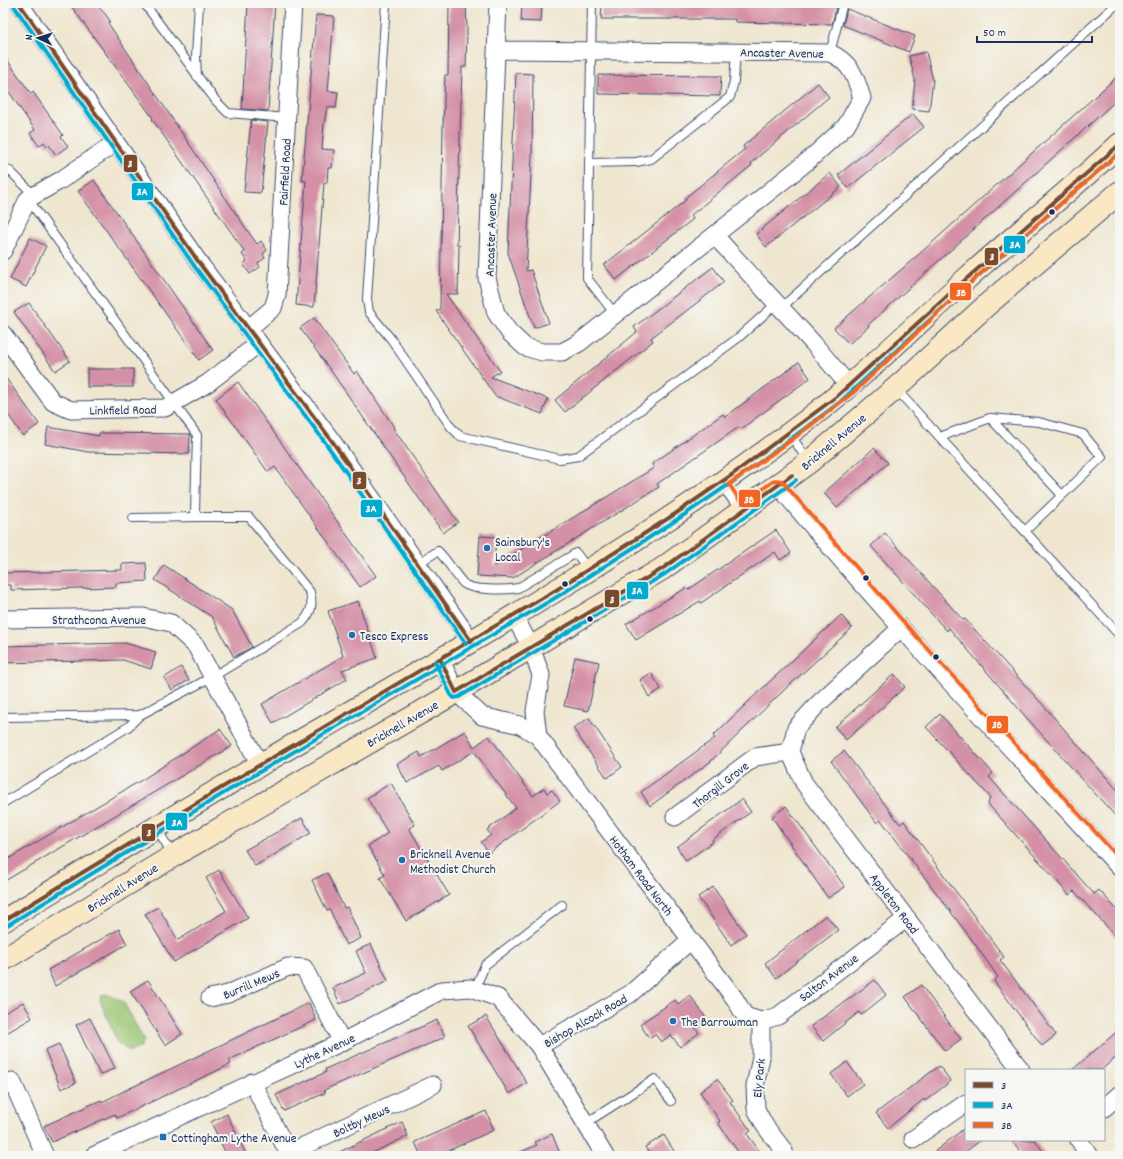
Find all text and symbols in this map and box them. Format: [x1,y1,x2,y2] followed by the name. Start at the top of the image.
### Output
[18,18,58,58] north arrow
[977,18,1092,44] scale bar
[983,25,1006,42] text: 50 m
[22,34,38,41] text: N
[740,44,824,65] street label: Ancaster Avenue
[275,138,298,206] street label: Fairfield Road
[123,154,138,173] line badge: 3
[128,157,133,173] text: 3
[131,182,154,201] line badge: 3A
[137,185,147,201] text: 3A
[482,193,503,277] street label: Ancaster Avenue
[1047,207,1057,217] unlabelled marker
[1003,235,1026,254] line badge: 3A
[1010,238,1020,254] text: 3A
[984,247,999,266] line badge: 3
[990,250,995,266] text: 3
[949,282,972,301] line badge: 3B
[956,286,966,302] text: 3B
[89,401,157,422] street label: Linkfield Road
[798,410,872,476] street label: Bricknell Avenue
[352,471,367,490] line badge: 3
[357,474,362,490] text: 3
[738,489,761,508] line badge: 3B
[744,493,754,509] text: 3B
[360,499,383,518] line badge: 3A
[366,502,376,518] text: 3A
[495,534,550,568] place label: Sainsbury's Local
[482,543,492,553] marker: Sainsbury's Local
[861,573,871,583] unlabelled marker
[560,579,570,589] unlabelled marker
[626,581,649,600] line badge: 3A
[632,584,642,600] text: 3A
[604,589,620,608] line badge: 3
[610,593,615,609] text: 3
[52,612,146,631] street label: Strathcona Avenue
[585,614,595,624] unlabelled marker
[360,628,429,647] place label: Tesco Express
[347,630,357,640] marker: Tesco Express
[931,652,941,662] unlabelled marker
[364,697,443,753] street label: Bricknell Avenue
[986,715,1009,734] line badge: 3B
[992,718,1002,734] text: 3B
[689,758,754,814] street label: Thorgill Grove
[165,812,188,831] line badge: 3A
[172,816,182,832] text: 3A
[141,823,156,842] line badge: 3
[147,826,152,842] text: 3
[603,832,677,921] street label: Hotham Road North
[410,846,496,880] place label: Bricknell Avenue Methodist Church
[397,855,407,865] marker: Bricknell Avenue Methodist Church
[84,860,163,918] street label: Bricknell Avenue
[864,870,922,939] street label: Appleton Road
[796,950,863,1008] street label: Salton Avenue
[221,965,283,1006] street label: Burrill Mews
[541,990,632,1054] street label: Bishop Alcock Road
[681,1014,758,1033] place label: The Barrowman
[668,1016,678,1026] marker: The Barrowman
[291,1030,359,1075] street label: Lythe Avenue
[749,1058,772,1099] street label: Ely Park
[965,1069,1105,1141] legend
[1001,1078,1006,1095] text: 3
[1001,1098,1013,1115] text: 3A
[330,1101,394,1144] street label: Boltby Mews
[1001,1118,1012,1135] text: 3B
[171,1130,297,1149] place label: Cottingham Lythe Avenue
[158,1132,168,1142] marker: Cottingham Lythe Avenue

